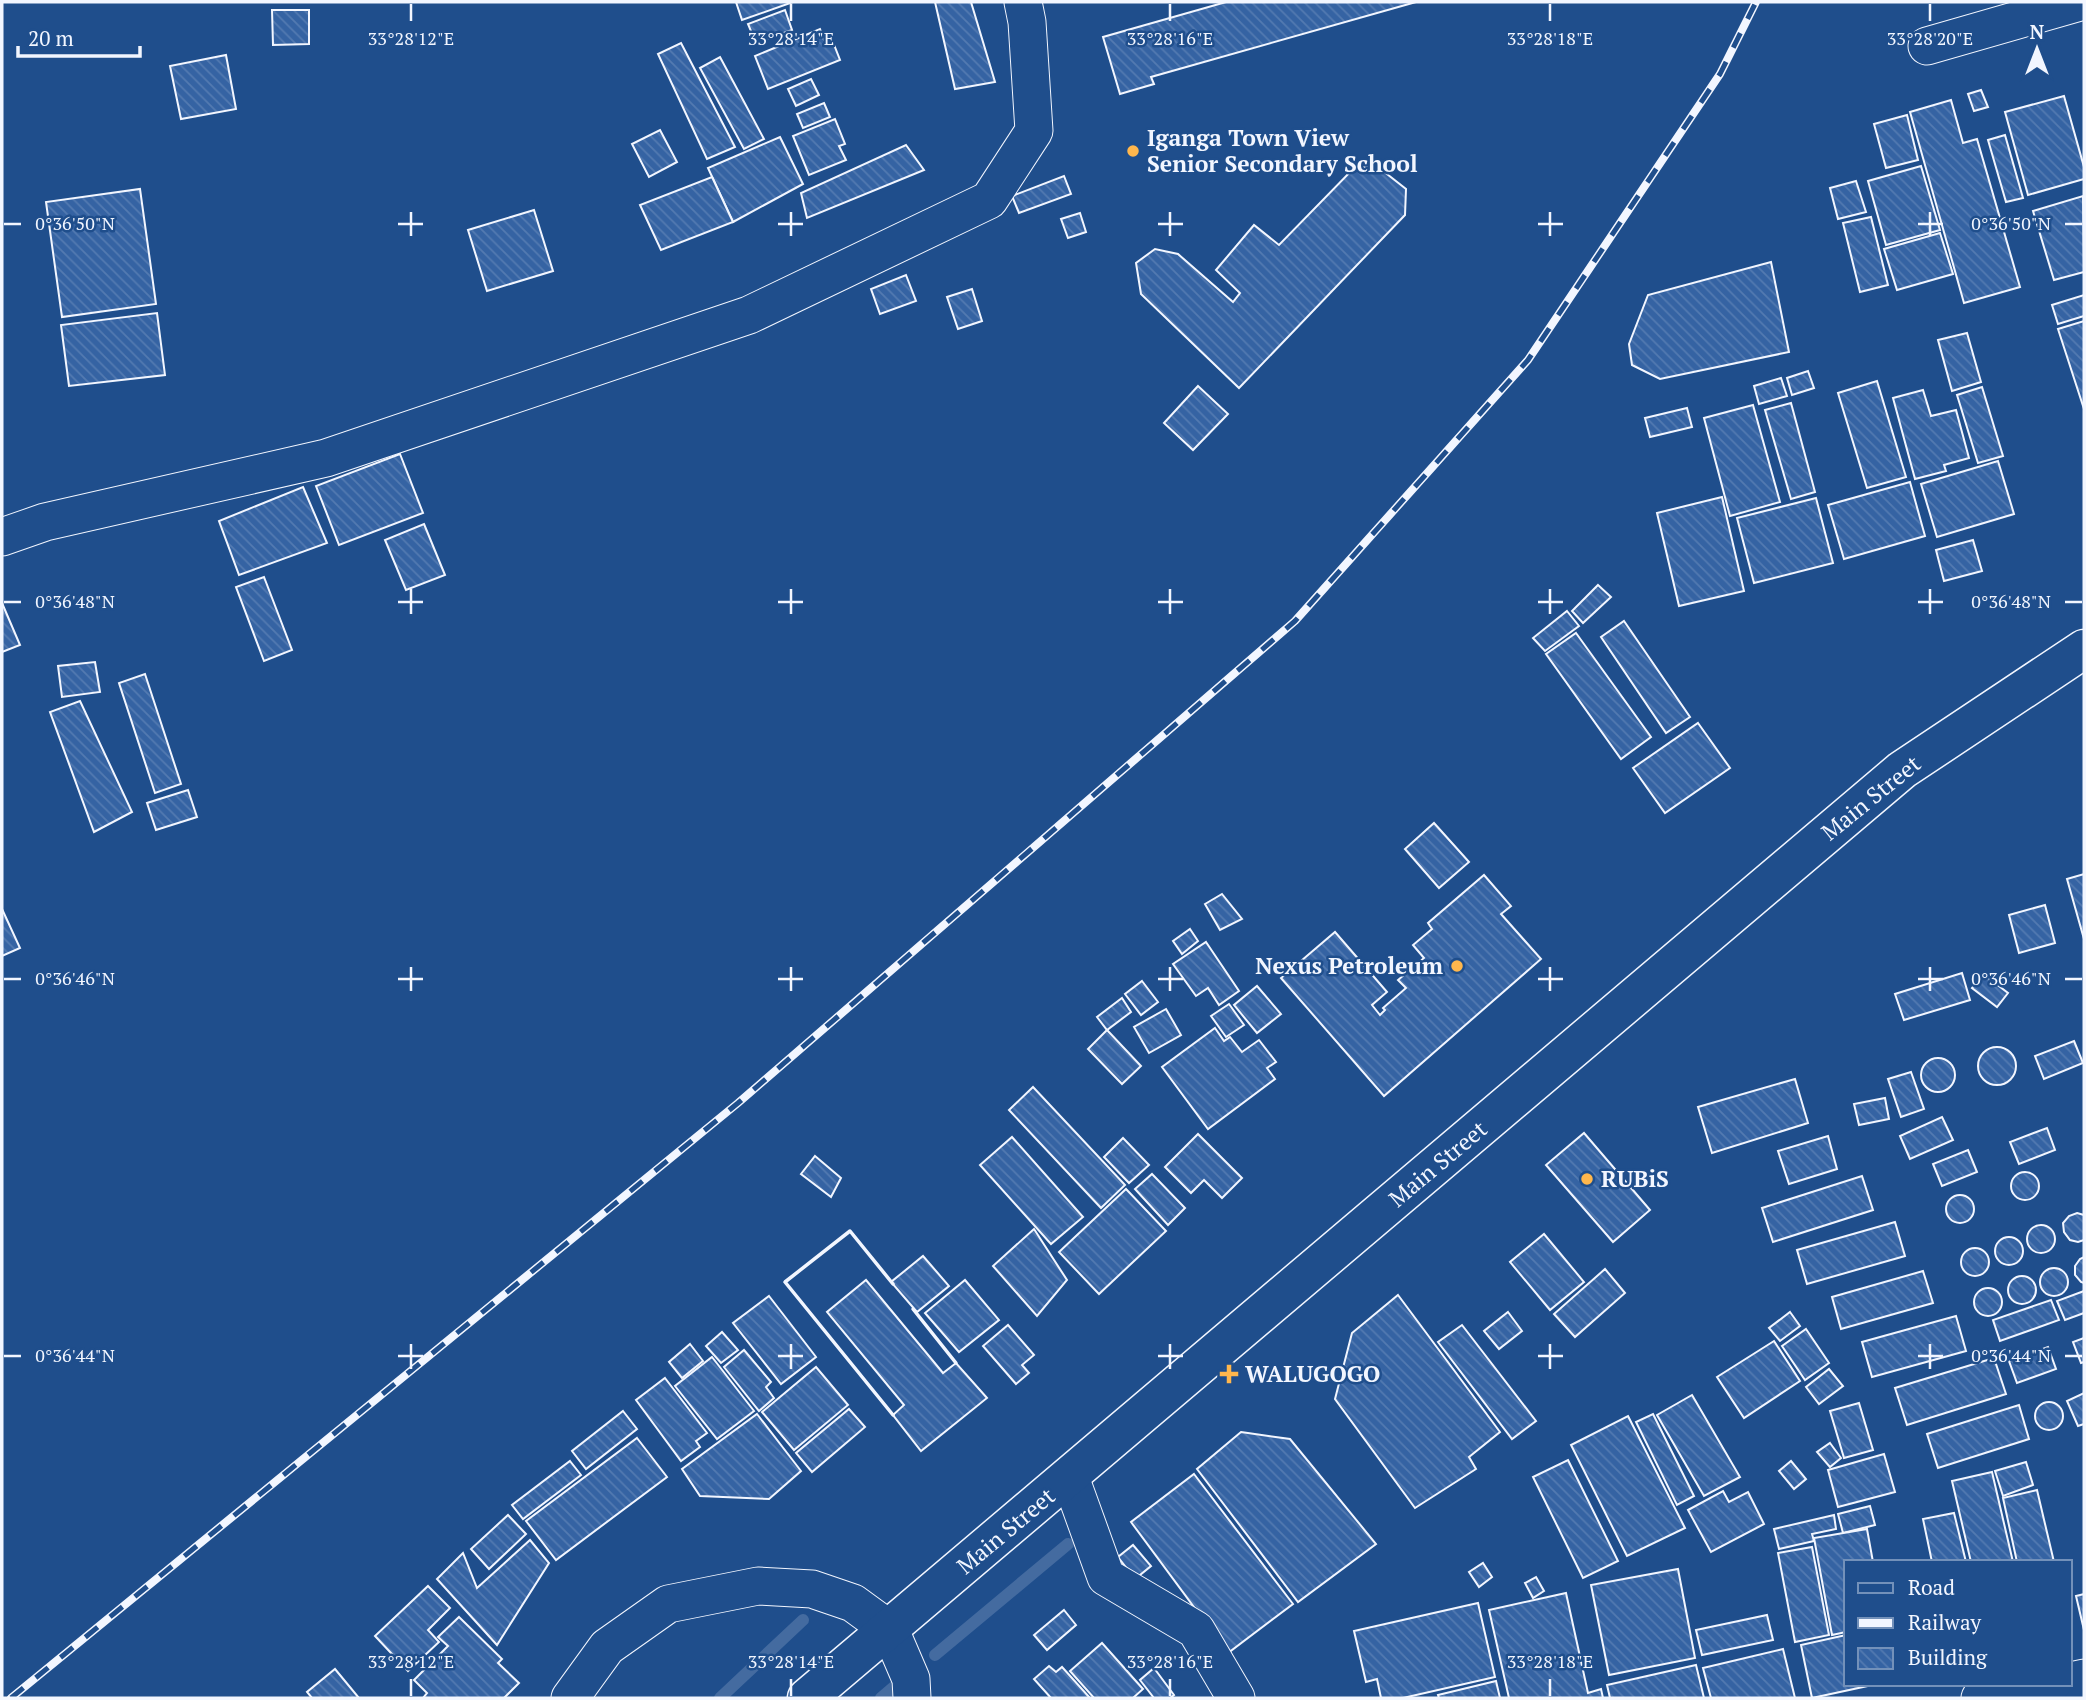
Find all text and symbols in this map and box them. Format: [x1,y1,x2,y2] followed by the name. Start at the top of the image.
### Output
[18,14,140,58] scale bar
[2002,14,2072,84] north arrow
[2030,19,2045,44] text: N
[28,24,74,52] text: 20 m
[368,26,454,50] text: 33°28'12"E
[748,26,834,50] text: 33°28'14"E
[1127,26,1213,50] text: 33°28'16"E
[1507,26,1593,50] text: 33°28'18"E
[1887,26,1973,50] text: 33°28'20"E
[1147,122,1418,179] place label: Iganga Town View Senior Secondary School
[1125,143,1141,159] marker: Iganga Town View Senior Secondary School
[35,211,115,235] text: 0°36'50"N
[1971,211,2051,235] text: 0°36'50"N
[35,589,115,613] text: 0°36'48"N
[1971,589,2051,613] text: 0°36'48"N
[1815,748,1927,847] street label: Main Street
[1255,950,1443,981] place label: Nexus Petroleum
[1449,958,1465,974] marker: Nexus Petroleum
[35,966,115,990] text: 0°36'46"N
[1971,966,2051,990] text: 0°36'46"N
[1382,1113,1494,1214] street label: Main Street
[1601,1163,1669,1194] place label: RUBiS
[1579,1171,1595,1187] marker: RUBiS
[35,1343,115,1367] text: 0°36'44"N
[1971,1343,2051,1367] text: 0°36'44"N
[1245,1358,1380,1389] place label: WALUGOGO
[1219,1364,1239,1384] marker: WALUGOGO
[950,1480,1062,1581] street label: Main Street
[1844,1560,2072,1686] legend
[1908,1573,1955,1601] text: Road
[1908,1608,1982,1636] text: Railway
[1908,1643,1988,1671] text: Building
[368,1649,454,1673] text: 33°28'12"E
[748,1649,834,1673] text: 33°28'14"E
[1127,1649,1213,1673] text: 33°28'16"E
[1507,1649,1593,1673] text: 33°28'18"E

